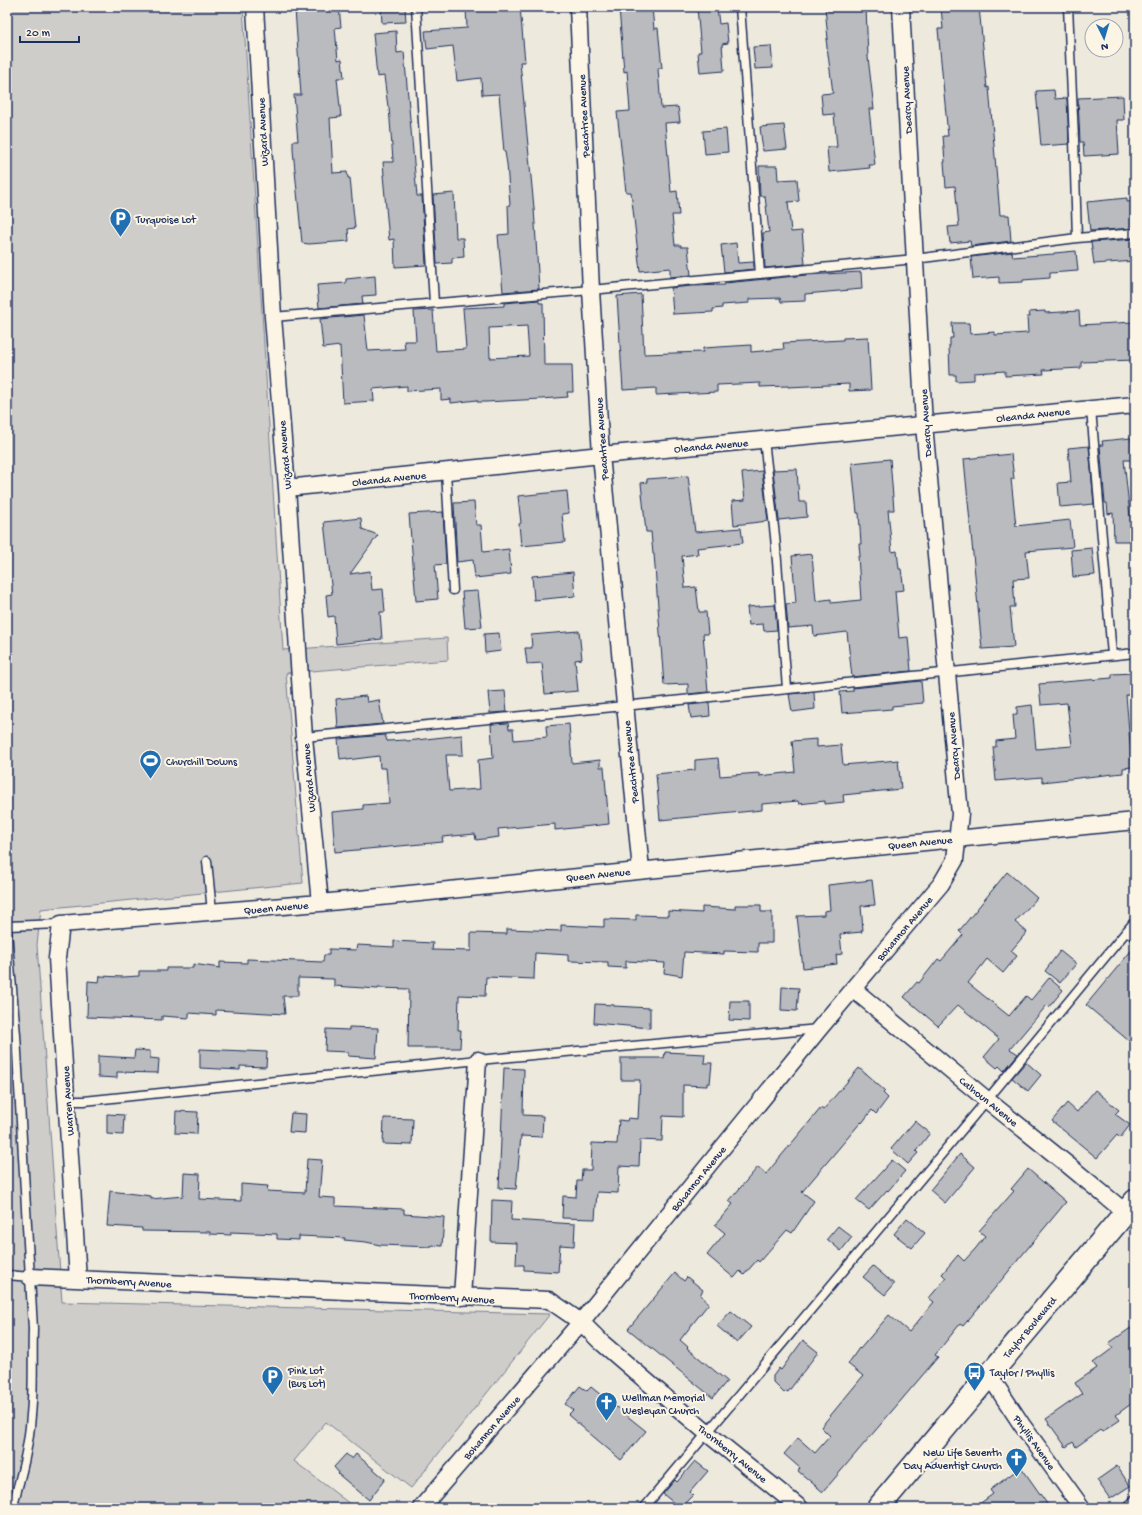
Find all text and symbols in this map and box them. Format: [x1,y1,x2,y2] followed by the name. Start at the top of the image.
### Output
[20,18,79,44] scale bar
[1084,18,1124,58] north arrow
[26,27,51,41] text: 20 m
[1101,40,1109,52] text: N
[900,65,916,135] street label: Dearcy Avenue
[577,74,593,159] street label: Peachtree Avenue
[256,97,272,167] street label: Wizard Avenue
[107,206,133,239] parking icon: Turquoise Lot
[135,215,197,227] place label: Turquoise Lot
[919,388,935,458] street label: Dearcy Avenue
[594,397,612,482] street label: Peachtree Avenue
[996,406,1071,426] street label: Oleanda Avenue
[277,420,295,490] street label: Wizard Avenue
[674,438,749,456] street label: Oleanda Avenue
[352,470,427,490] street label: Oleanda Avenue
[946,711,964,781] street label: Dearcy Avenue
[622,720,642,805] street label: Peachtree Avenue
[301,743,319,813] street label: Wizard Avenue
[138,748,164,781] sports icon: Churchill Downs
[166,757,238,769] place label: Churchill Downs
[887,835,953,853] street label: Queen Avenue
[565,867,631,885] street label: Queen Avenue
[874,894,936,965] street label: Bohannon Avenue
[243,900,309,918] street label: Queen Avenue
[61,1065,77,1136] street label: Warren Avenue
[956,1075,1020,1130] street label: Calhoun Avenue
[669,1144,730,1215] street label: Bohannon Avenue
[85,1275,172,1291] street label: Thornberry Avenue
[408,1291,495,1307] street label: Thornberry Avenue
[1001,1294,1061,1362] street label: Taylor Boulevard
[962,1359,988,1392] bus stop icon: Taylor / Phyllis
[259,1363,285,1396] parking icon: Pink Lot (Bus Lot)
[287,1366,326,1391] place label: Pink Lot (Bus Lot)
[989,1368,1055,1380] place label: Taylor / Phyllis
[594,1390,620,1423] church icon: Wellman Memorial Wesleyan Church
[622,1393,706,1418] place label: Wellman Memorial Wesleyan Church
[461,1394,524,1463] street label: Bohannon Avenue
[1009,1413,1057,1473] street label: Phyllis Avenue
[694,1422,769,1486] street label: Thornberry Avenue
[1004,1445,1030,1478] church icon: New Life Seventh Day Adventist Church
[902,1447,1002,1473] place label: New Life Seventh Day Adventist Church

